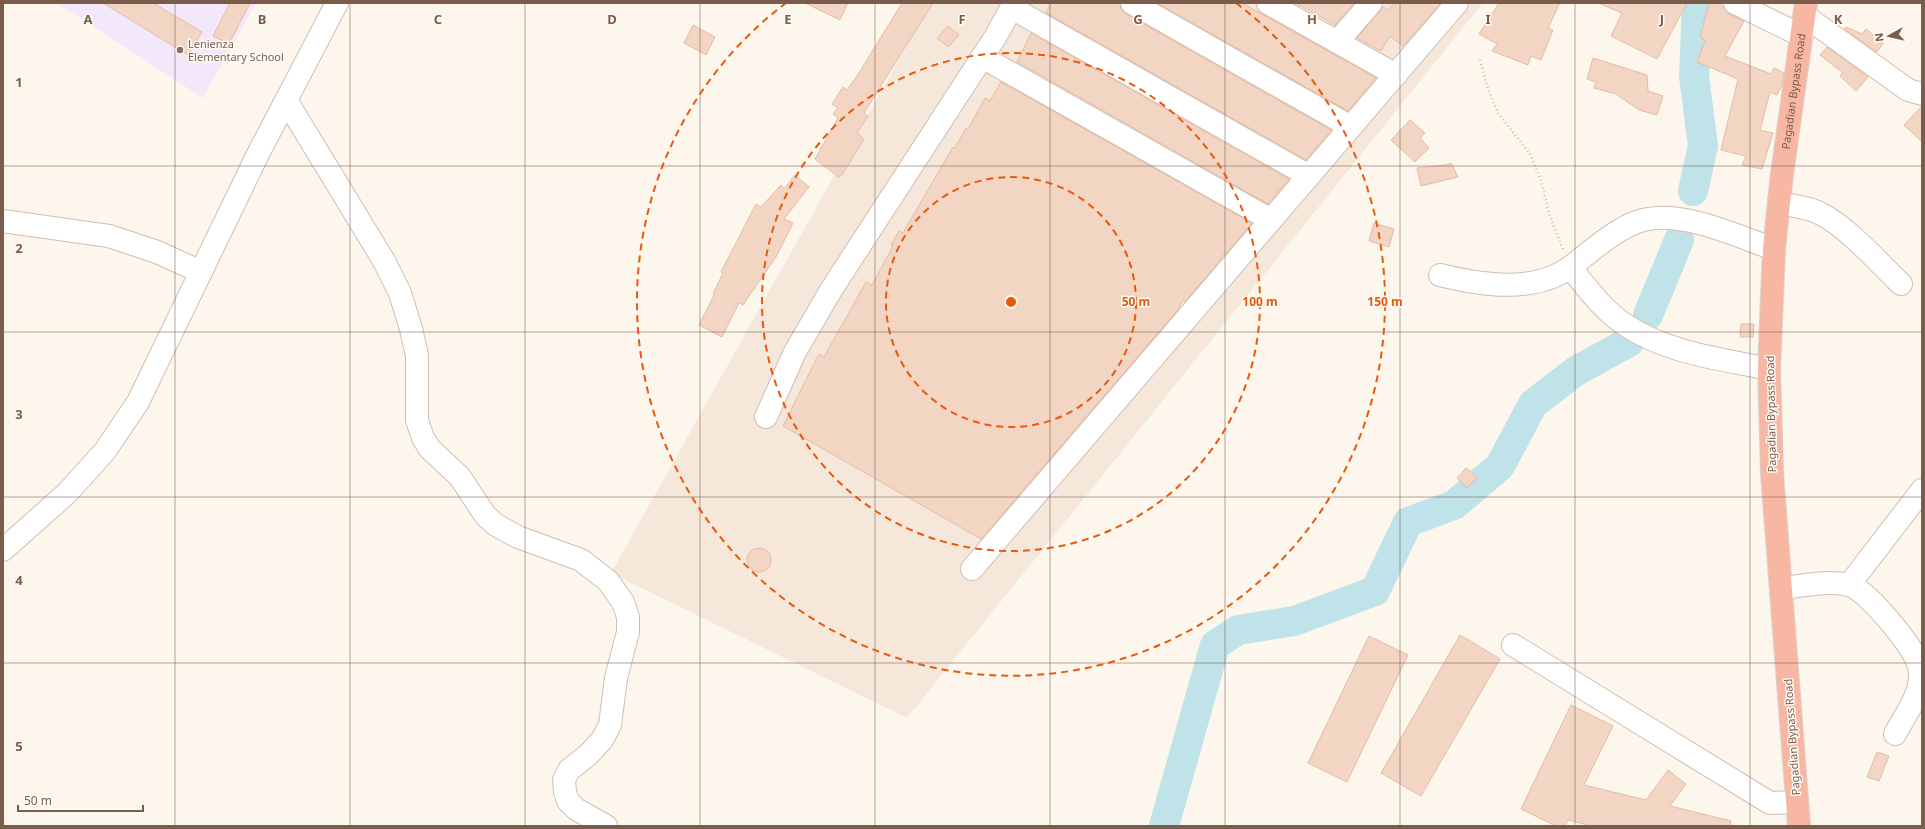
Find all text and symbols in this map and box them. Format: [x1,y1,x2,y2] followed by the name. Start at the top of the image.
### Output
[84,10,93,28] text: A
[258,10,266,28] text: B
[434,10,442,28] text: C
[607,10,617,28] text: D
[784,10,792,28] text: E
[958,10,966,28] text: F
[1133,10,1143,28] text: G
[1307,10,1317,28] text: H
[1485,10,1491,28] text: I
[1659,10,1664,28] text: J
[1834,10,1843,28] text: K
[1869,16,1909,56] north arrow
[1778,32,1809,150] street label: Pagadian Bypass Road
[1871,32,1887,43] text: N
[188,36,284,64] place label: Lenienza Elementary School
[175,45,185,55] marker: Lenienza Elementary School
[15,73,23,91] text: 1
[15,239,23,257] text: 2
[1122,293,1150,310] text: 50 m
[1242,293,1278,310] text: 100 m
[1367,293,1403,310] text: 150 m
[1004,295,1018,309] centre of rings
[1762,356,1779,472] street label: Pagadian Bypass Road
[15,405,23,423] text: 3
[15,571,23,589] text: 4
[1780,678,1803,796] street label: Pagadian Bypass Road
[15,737,23,755] text: 5
[18,787,143,813] scale bar
[24,792,52,809] text: 50 m

